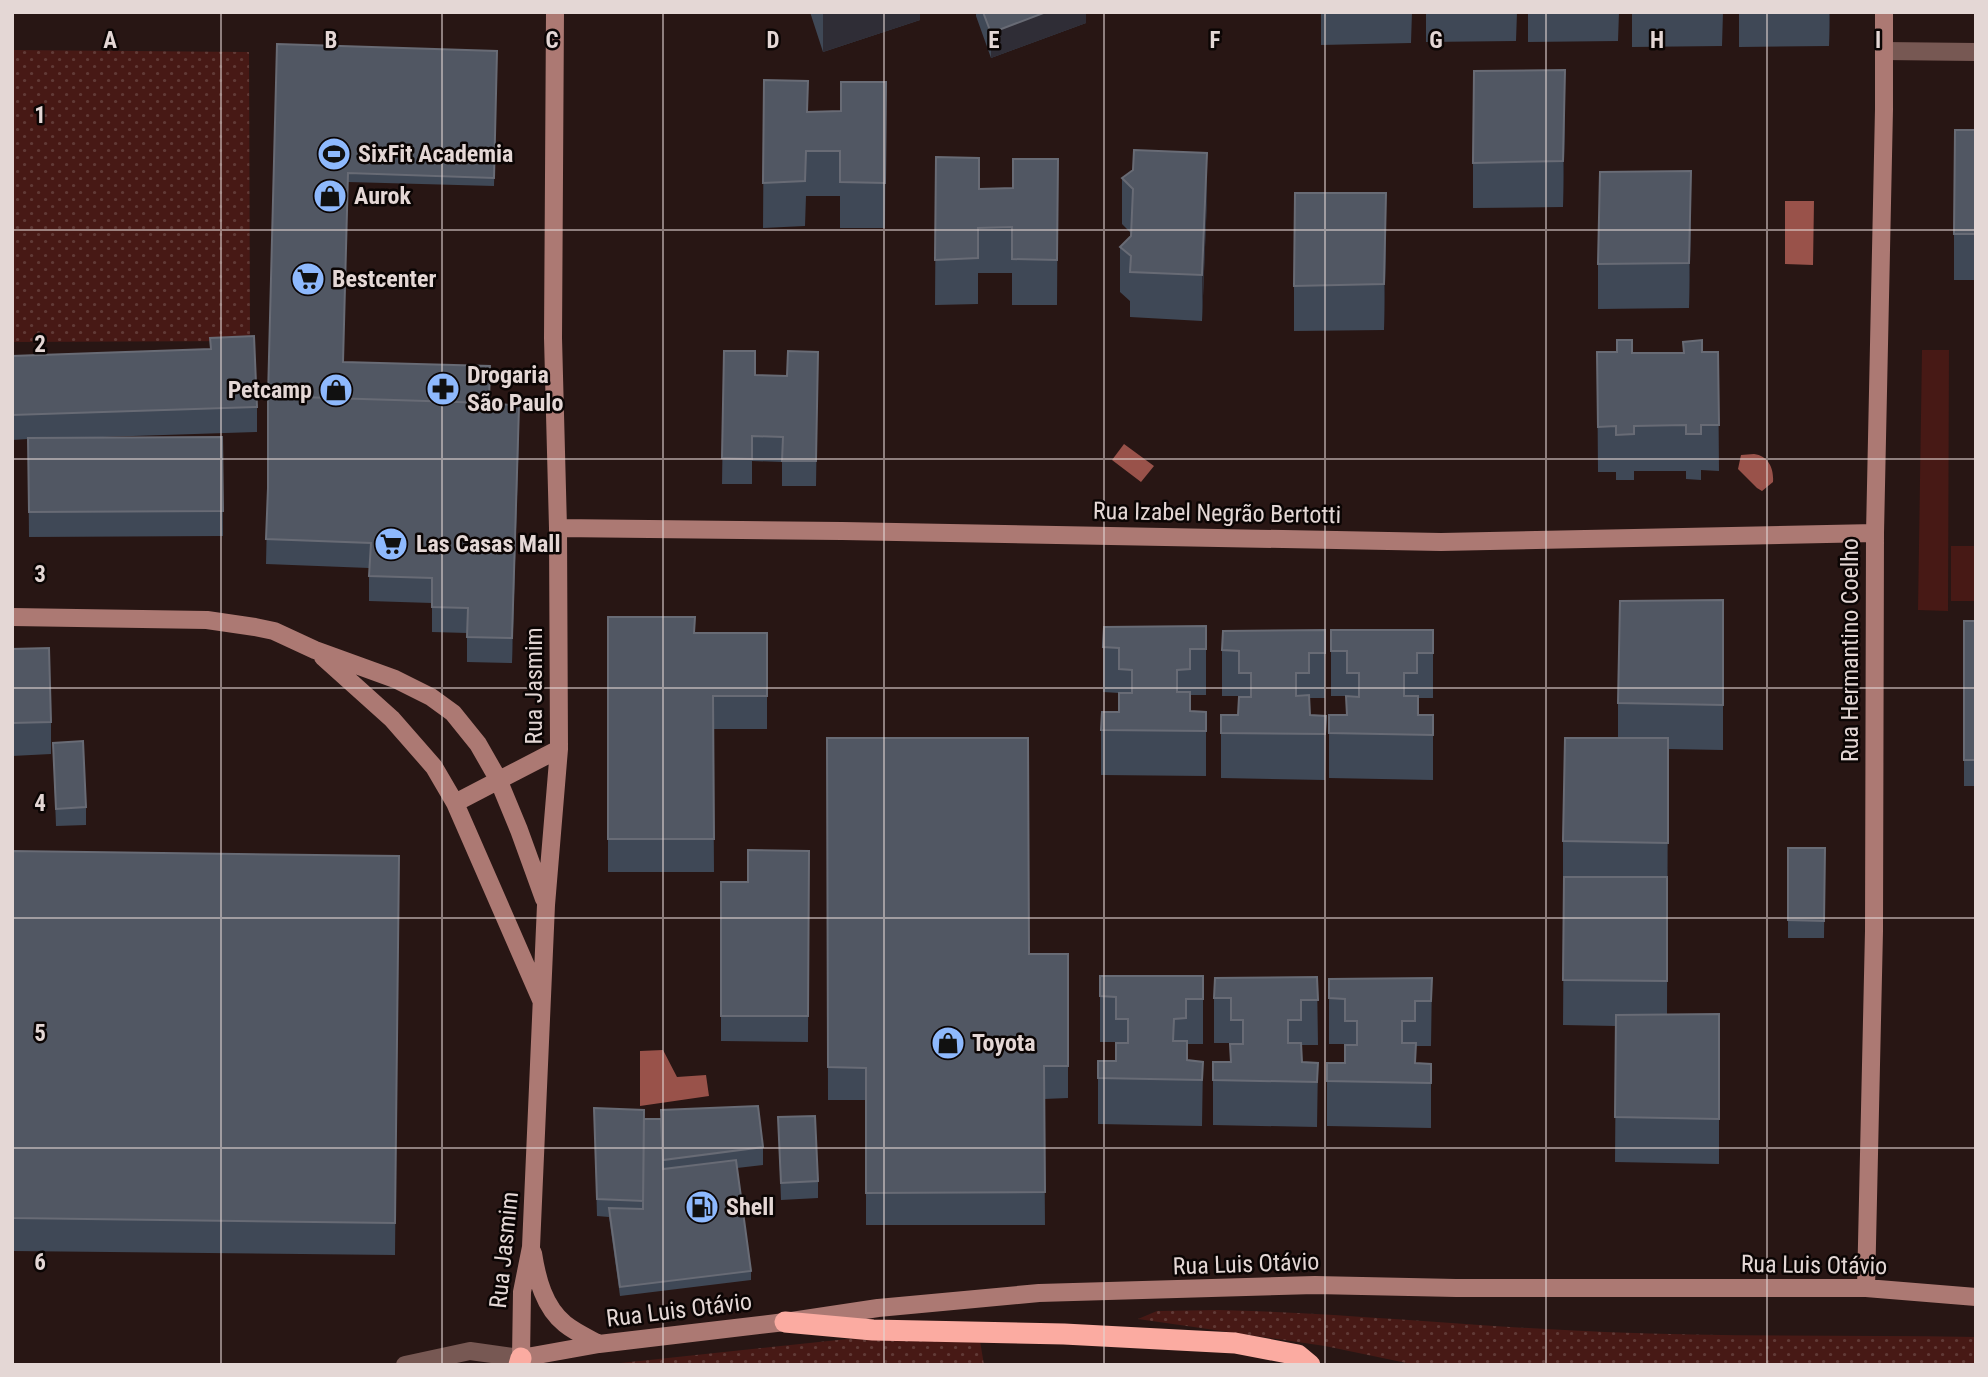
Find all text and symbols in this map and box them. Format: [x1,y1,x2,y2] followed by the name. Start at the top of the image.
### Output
[103,27,117,54] text: A
[325,27,337,54] text: B
[545,27,559,54] text: C
[767,27,780,54] text: D
[988,27,1000,54] text: E
[1210,27,1221,54] text: F
[1429,27,1443,54] text: G
[1650,27,1664,54] text: H
[1875,27,1881,54] text: I
[34,102,46,129] text: 1
[315,135,353,173] sports icon: SixFit Academia
[358,140,513,168] place label: SixFit Academia
[311,177,349,215] shop icon: Aurok
[354,182,411,210] place label: Aurok
[289,260,327,298] supermarket icon: Bestcenter
[332,265,436,293] place label: Bestcenter
[34,331,46,358] text: 2
[467,361,563,417] place label: Drogaria São Paulo
[424,370,462,408] pharmacy icon: Drogaria São Paulo
[317,371,355,409] shop icon: Petcamp
[228,376,312,404] place label: Petcamp
[1093,497,1341,529] street label: Rua Izabel Negrão Bertotti
[372,525,410,563] supermarket icon: Las Casas Mall
[416,530,560,558] place label: Las Casas Mall
[1836,538,1864,762] street label: Rua Hermantino Coelho
[34,561,46,588] text: 3
[520,627,548,745] street label: Rua Jasmim
[34,790,46,817] text: 4
[34,1020,46,1047] text: 5
[929,1024,967,1062] shop icon: Toyota
[972,1029,1036,1057] place label: Toyota
[683,1188,721,1226] fuel station icon: Shell
[484,1190,524,1310] street label: Rua Jasmim
[726,1193,774,1221] place label: Shell
[1172,1247,1320,1281] street label: Rua Luis Otávio
[34,1249,46,1276] text: 6
[1741,1250,1887,1280] street label: Rua Luis Otávio
[605,1287,753,1333] street label: Rua Luis Otávio

